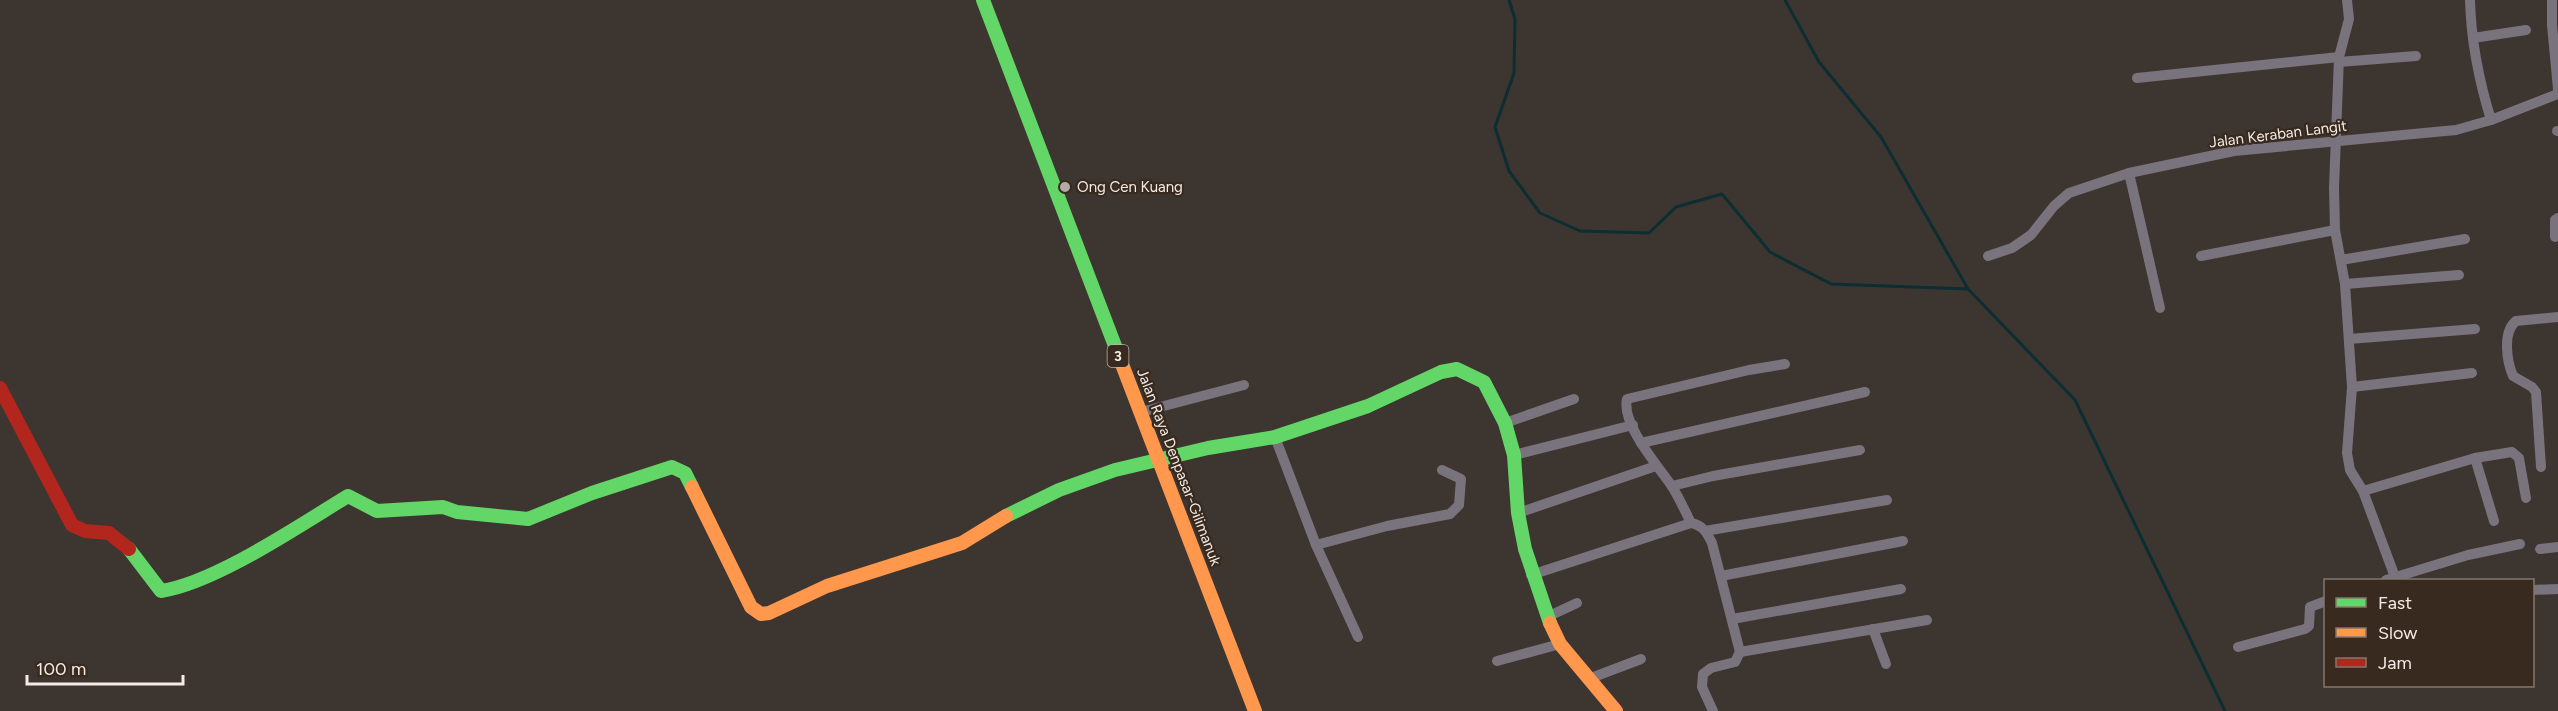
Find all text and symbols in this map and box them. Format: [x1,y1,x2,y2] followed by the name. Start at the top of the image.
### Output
[2208,117,2348,151] street label: Jalan Keraban Langit
[1077,178,1183,196] place label: Ong Cen Kuang
[1058,180,1072,194] marker: Ong Cen Kuang
[1108,345,1128,367] road number: 3
[1133,366,1225,569] street label: Jalan Raya Denpasar-Gilimanuk
[2324,579,2534,687] legend
[2378,592,2412,614] text: Fast
[2378,622,2417,644] text: Slow
[27,648,183,686] scale bar
[2378,652,2412,674] text: Jam
[36,658,86,680] text: 100 m

